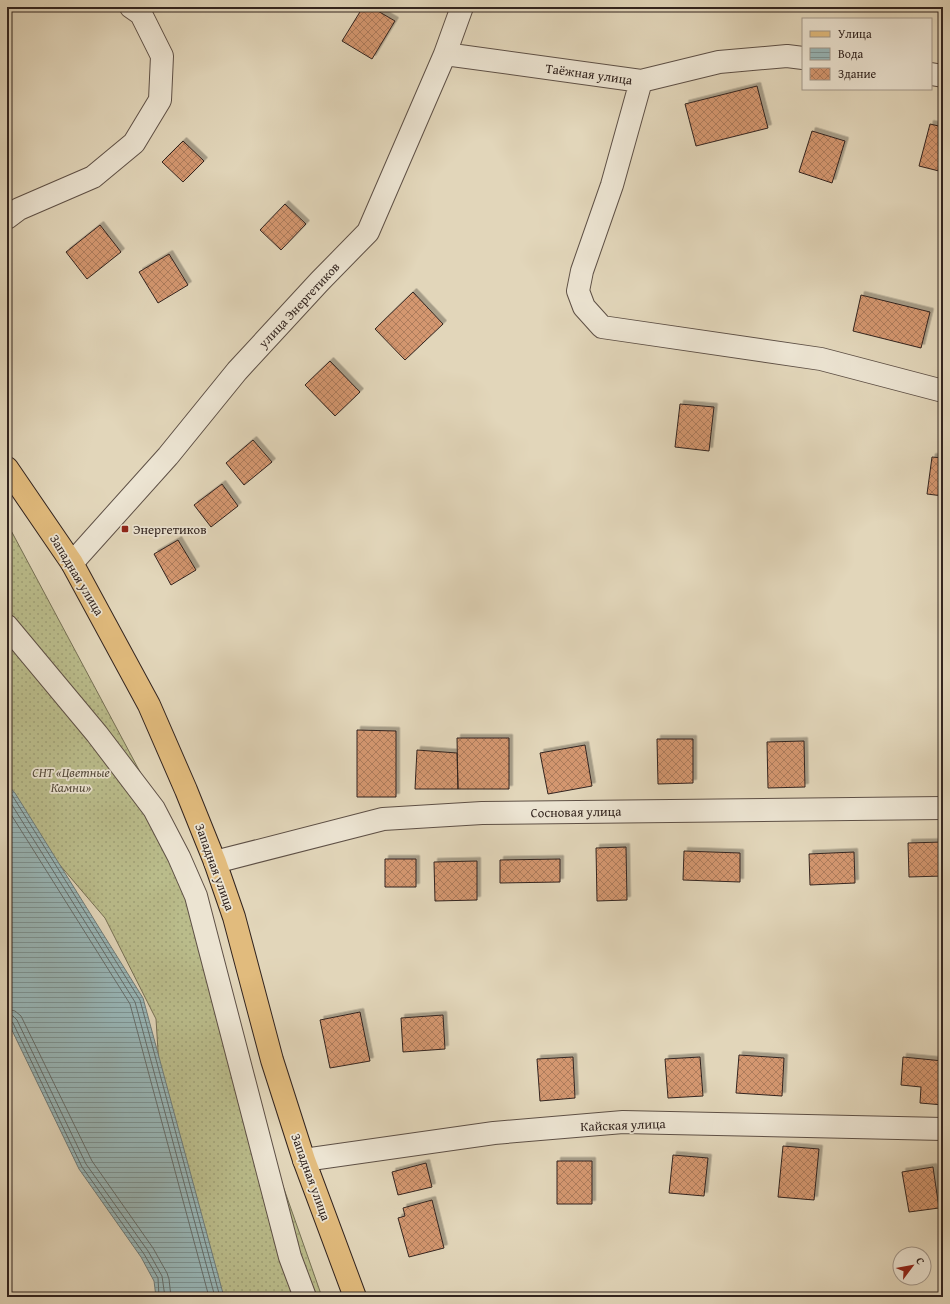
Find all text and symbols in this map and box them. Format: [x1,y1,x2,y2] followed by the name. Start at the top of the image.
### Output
[802,18,932,90] legend
[838,25,872,42] text: Улица
[838,45,863,62] text: Вода
[544,59,634,90] street label: Таёжная улица
[838,65,877,82] text: Здание
[253,258,344,353] street label: улица Энергетиков
[133,520,206,539] place label: Энергетиков
[120,524,130,534] marker: Энергетиков
[45,531,109,620] street label: Западная улица
[32,763,110,797] park label: СНТ «Цветные Камни»
[530,802,622,822] street label: Сосновая улица
[190,821,240,914] street label: Западная улица
[580,1114,667,1136] street label: Кайская улица
[286,1131,336,1224] street label: Западная улица
[892,1246,932,1286] north arrow
[912,1254,929,1268] text: С

